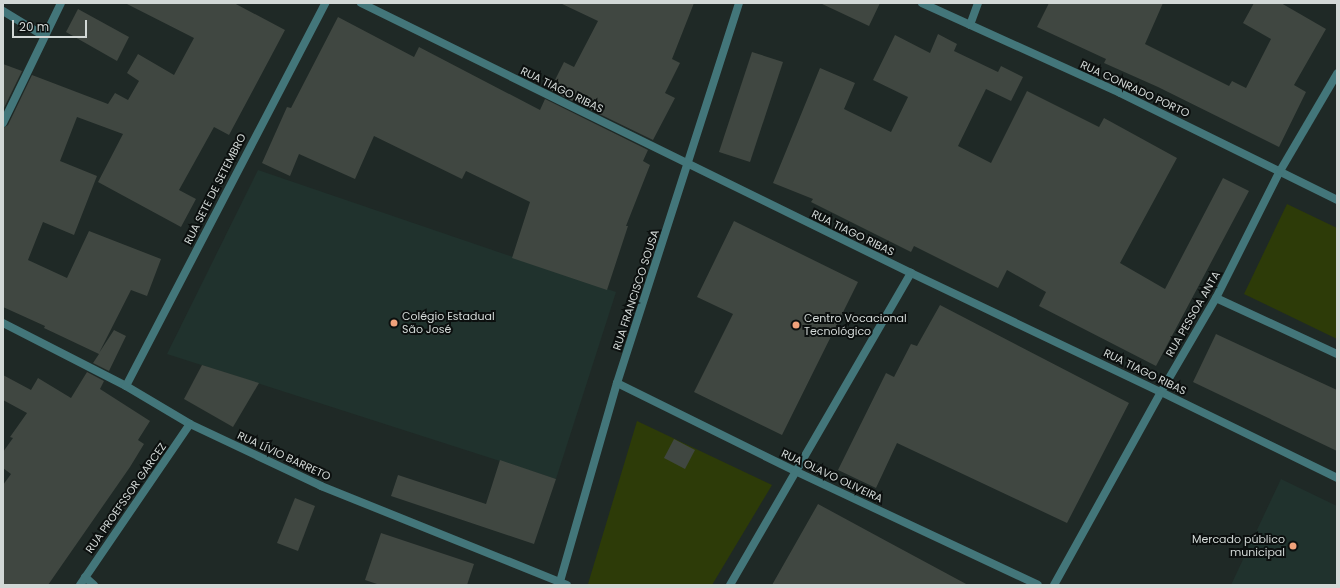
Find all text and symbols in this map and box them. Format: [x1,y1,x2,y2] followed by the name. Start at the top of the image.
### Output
[14,12,89,38] scale bar
[19,18,49,35] text: 20 m
[1078,58,1192,120] street label: RUA CONRADO PORTO
[518,64,606,116] street label: RUA TIAGO RIBAS
[181,131,249,247] street label: RUA SETE DE SETEMBRO
[809,207,897,259] street label: RUA TIAGO RIBAS
[610,228,662,352] street label: RUA FRANCISCO SOUSA
[1163,269,1223,359] street label: RUA PESSOA ANTA
[402,310,495,336] place label: Colégio Estadual São José
[804,312,907,338] place label: Centro Vocacional Tecnológico
[389,318,399,328] marker: Colégio Estadual São José
[791,320,801,330] marker: Centro Vocacional Tecnológico
[1101,346,1189,398] street label: RUA TIAGO RIBAS
[235,429,333,483] street label: RUA LÍVIO BARRETO
[83,440,169,556] street label: RUA PROEFSSOR GARCEZ
[779,447,885,505] street label: RUA OLAVO OLIVEIRA
[1192,533,1285,559] place label: Mercado público municipal
[1288,541,1298,551] marker: Mercado público municipal

